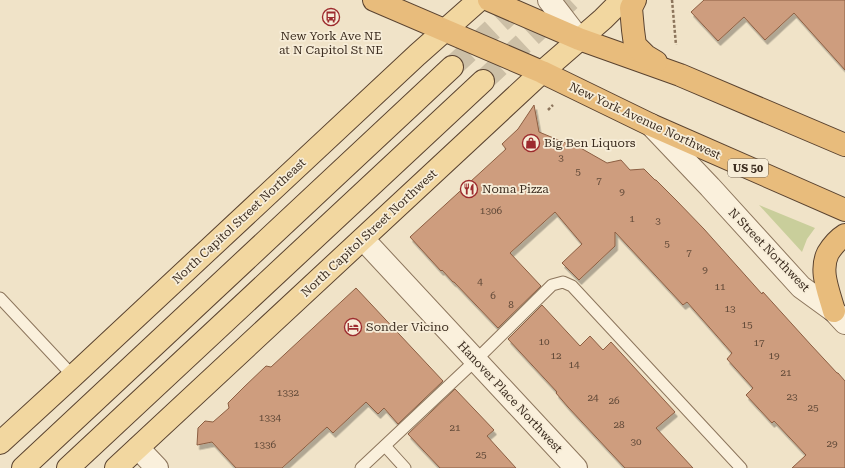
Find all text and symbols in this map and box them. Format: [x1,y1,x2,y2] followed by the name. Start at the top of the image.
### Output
[321,7,341,27] bus stop icon: New York Ave NE at N Capitol St NE
[279,29,383,57] place label: New York Ave NE at N Capitol St NE
[567,80,724,163] street label: New York Avenue Northwest
[521,133,541,153] shop icon: Big Ben Liquors
[544,136,636,150] place label: Big Ben Liquors
[558,152,564,163] house number: 3
[169,155,309,287] street label: North Capitol Street Northeast
[728,159,768,177] road number: US 50
[298,166,440,300] street label: North Capitol Street Northwest
[575,166,581,177] house number: 5
[596,175,602,186] house number: 7
[459,179,479,199] restaurant icon: Noma Pizza
[482,182,549,196] place label: Noma Pizza
[619,186,625,197] house number: 9
[480,205,503,216] house number: 1306
[726,205,813,295] street label: N Street Northwest
[629,213,635,224] house number: 1
[655,215,661,226] house number: 3
[664,238,670,249] house number: 5
[686,247,692,258] house number: 7
[702,264,708,275] house number: 9
[477,276,483,287] house number: 4
[714,281,726,292] house number: 11
[490,290,496,301] house number: 6
[508,299,514,310] house number: 8
[724,303,736,314] house number: 13
[343,317,363,337] hotel icon: Sonder Vicino
[741,319,753,330] house number: 15
[366,320,449,334] place label: Sonder Vicino
[538,336,550,347] house number: 10
[753,337,765,348] house number: 17
[455,338,566,456] street label: Hanover Place Northwest
[550,350,562,361] house number: 12
[768,350,780,361] house number: 19
[568,359,580,370] house number: 14
[780,367,792,378] house number: 21
[277,387,300,398] house number: 1332
[786,391,798,402] house number: 23
[587,392,599,403] house number: 24
[608,395,620,406] house number: 26
[807,402,819,413] house number: 25
[259,412,282,423] house number: 1334
[613,419,625,430] house number: 28
[449,422,461,433] house number: 21
[630,436,642,447] house number: 30
[826,438,838,449] house number: 29
[254,439,277,450] house number: 1336
[475,449,487,460] house number: 25

